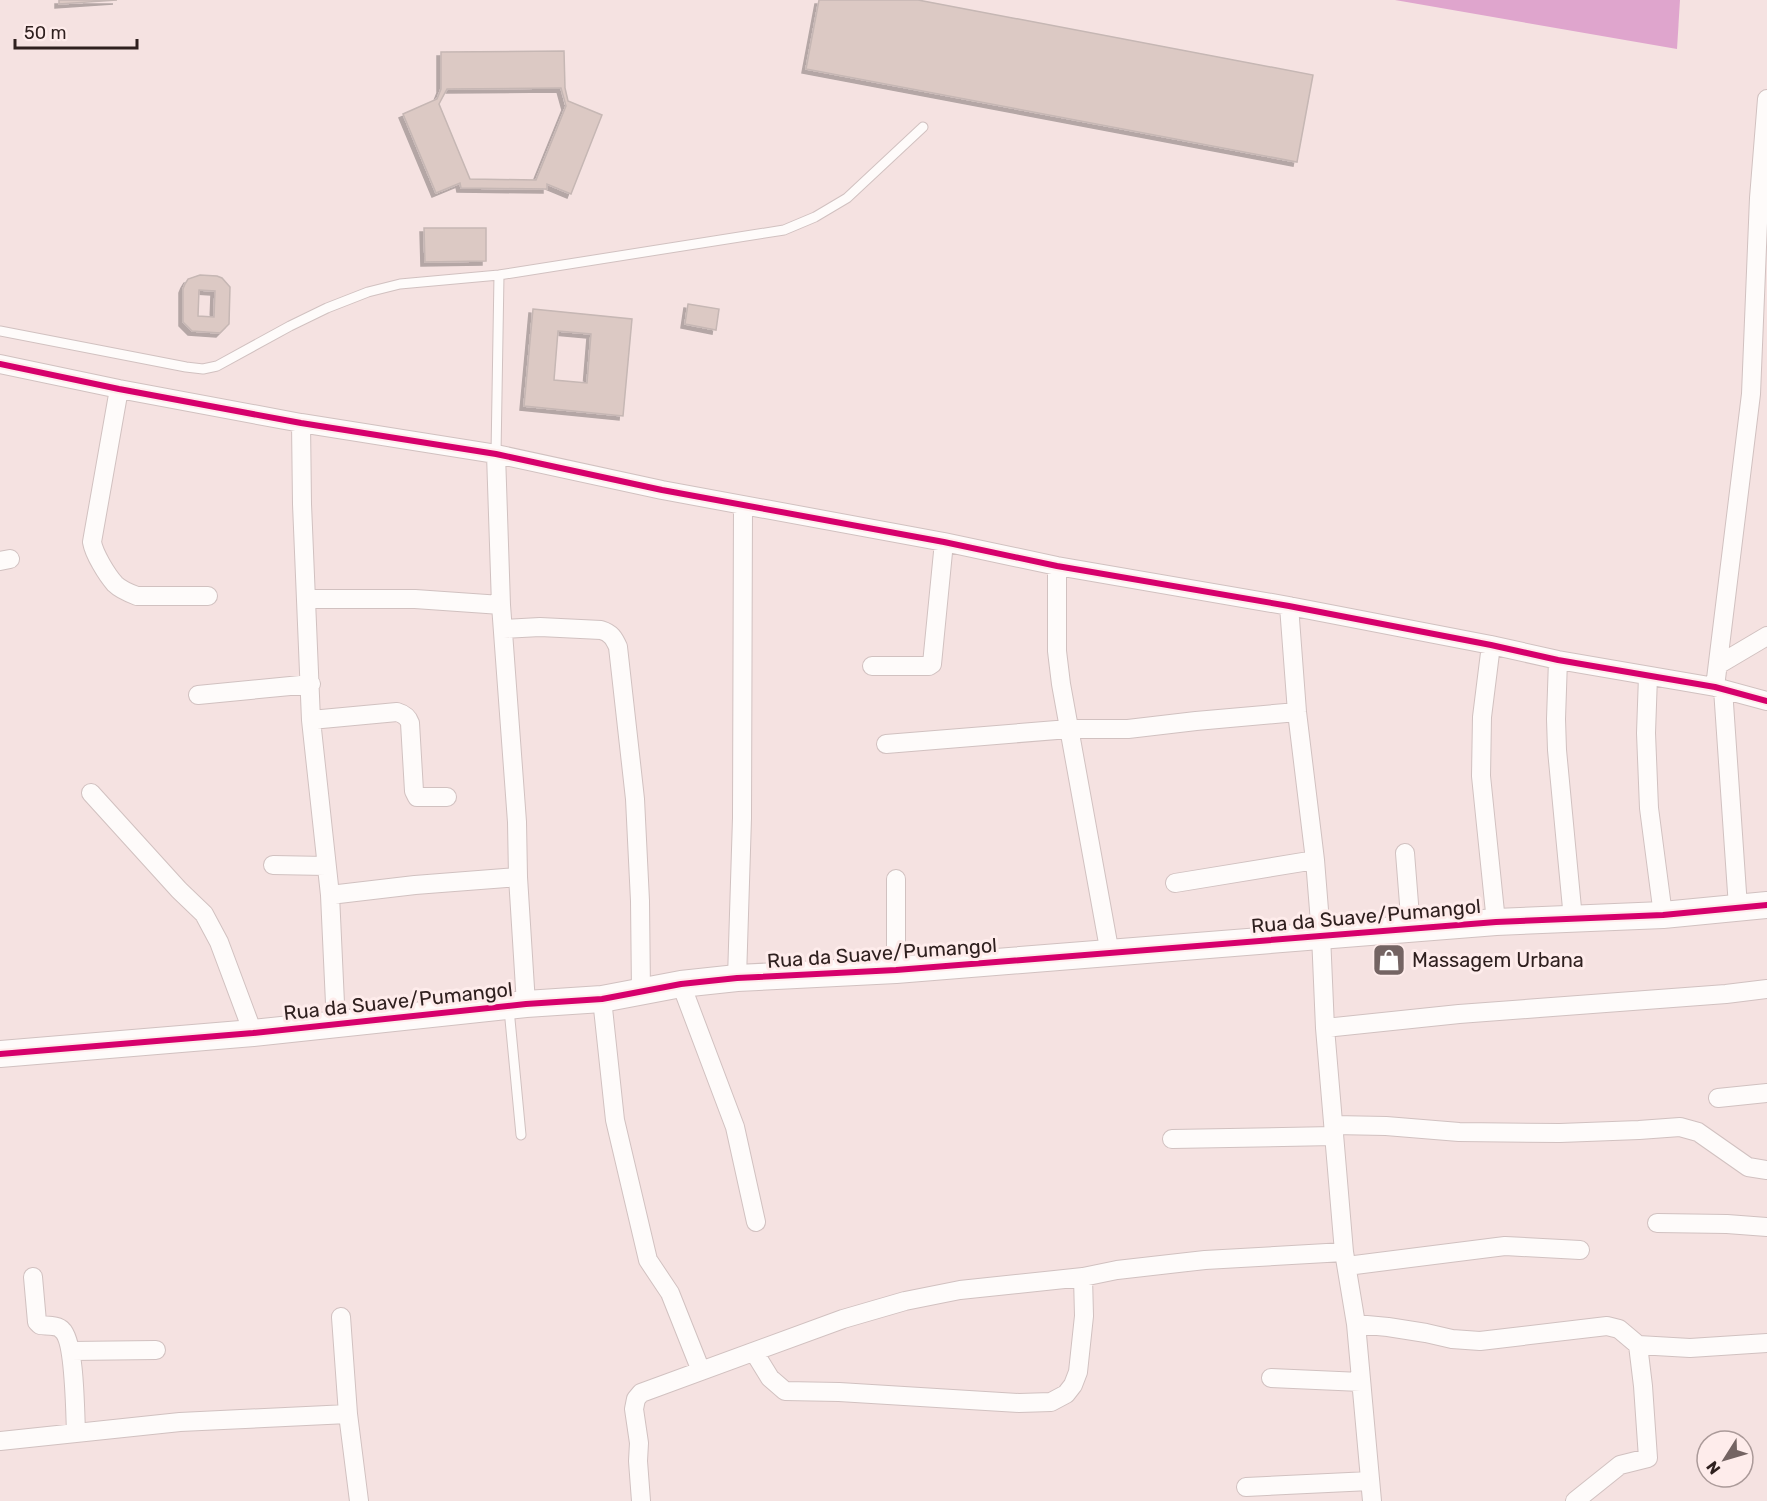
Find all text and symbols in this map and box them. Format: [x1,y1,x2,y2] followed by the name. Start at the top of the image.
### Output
[15,12,136,50] scale bar
[24,22,67,44] text: 50 m
[1250,894,1482,938] street label: Rua da Suave/Pumangol
[766,933,998,973] street label: Rua da Suave/Pumangol
[1371,942,1407,978] shop icon: Massagem Urbana
[1412,948,1584,972] place label: Massagem Urbana
[282,977,514,1025] street label: Rua da Suave/Pumangol
[1695,1429,1755,1489] north arrow
[1702,1457,1724,1478] text: N

